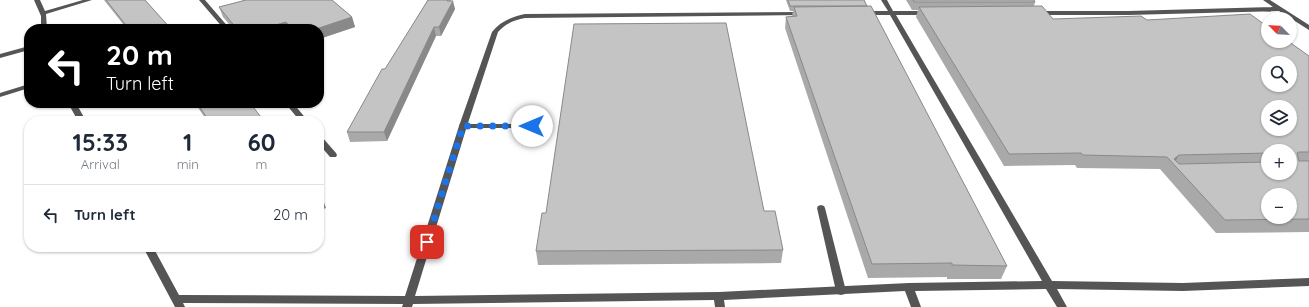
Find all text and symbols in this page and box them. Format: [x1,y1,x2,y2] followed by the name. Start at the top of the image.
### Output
[1261,12,1297,48] north arrow
[1261,12,1297,224] map controls
[106,37,173,72] text: 20 m
[40,40,92,92] icon: left
[1261,56,1297,92] button: search
[106,72,174,95] text: Turn left
[1261,100,1297,136] button: layers
[511,105,553,147] position arrow
[73,127,128,157] text: 15:33
[183,127,192,157] text: 1
[247,127,275,157] text: 60
[1261,144,1297,180] button: +
[81,156,120,172] text: Arrival
[177,156,199,172] text: min
[255,156,267,172] text: m
[1261,188,1297,224] button: −
[40,204,62,226] icon: left
[74,205,136,224] text: Turn left
[273,205,308,224] text: 20 m
[410,225,444,259] pin
[416,231,438,253] icon: arrive

